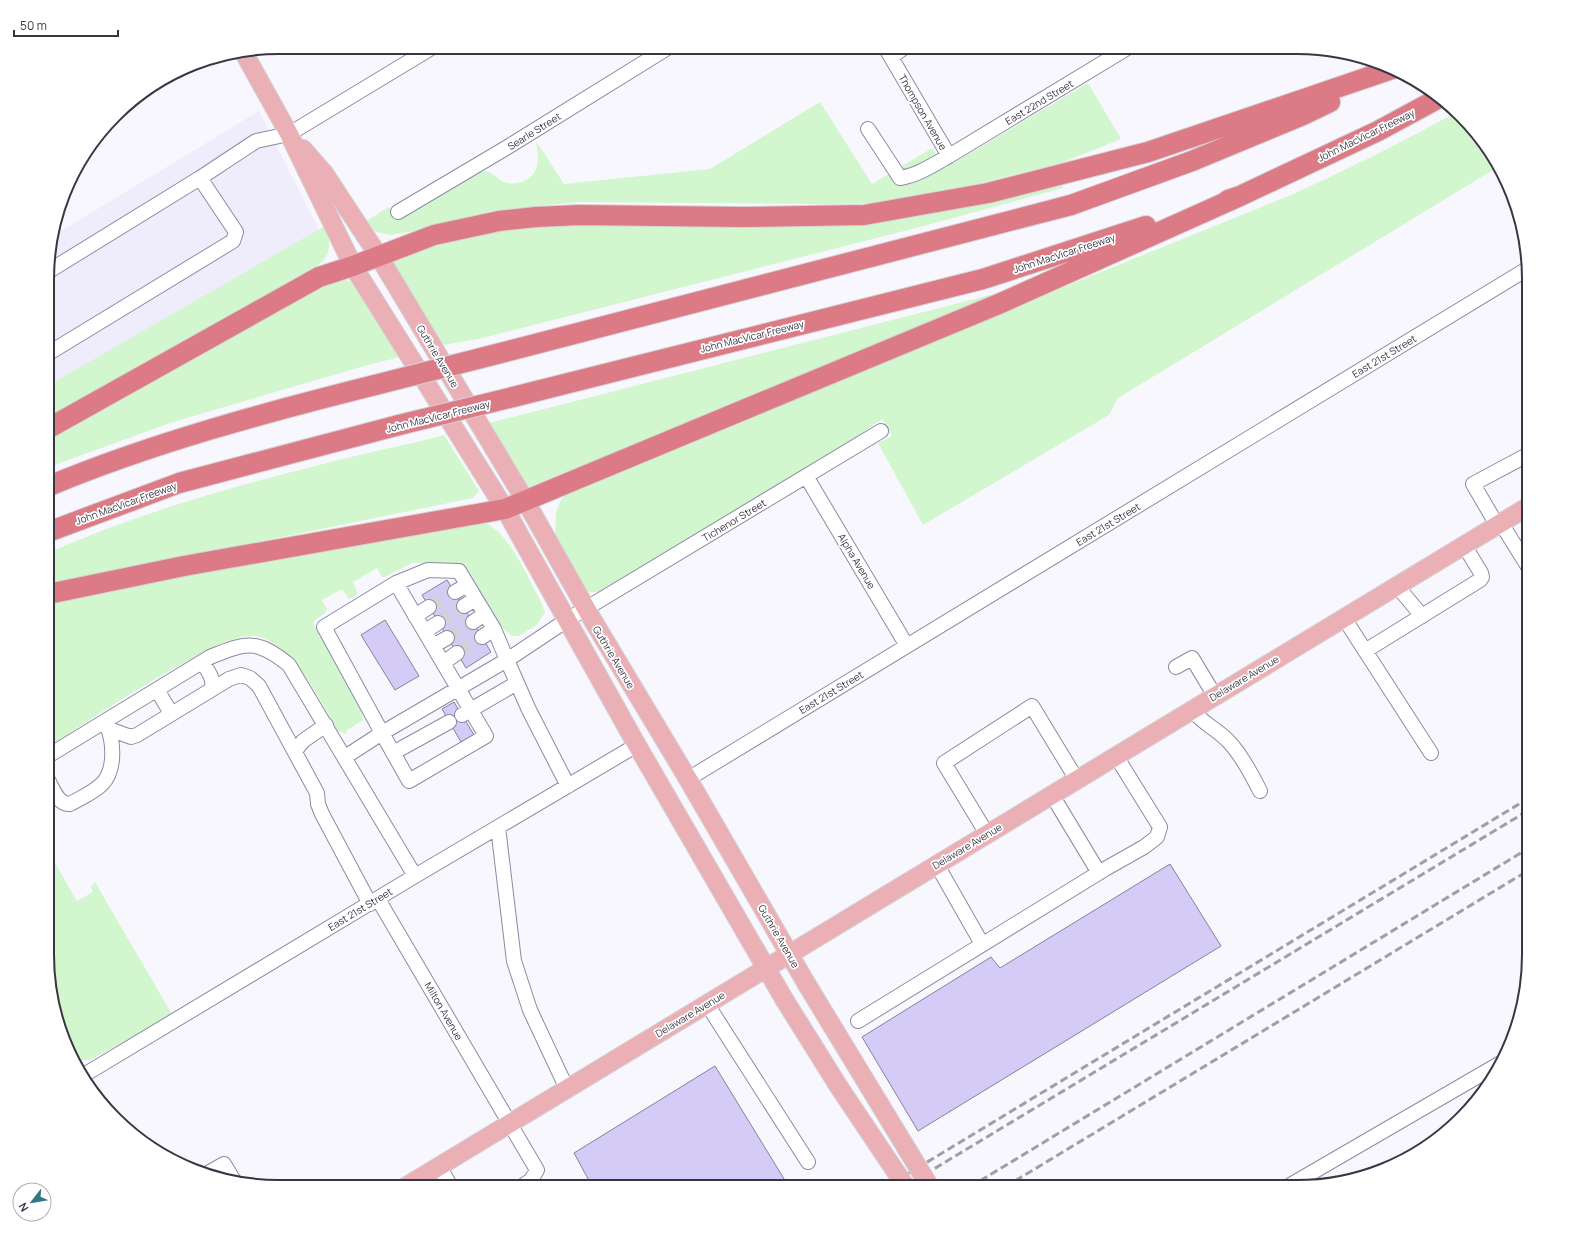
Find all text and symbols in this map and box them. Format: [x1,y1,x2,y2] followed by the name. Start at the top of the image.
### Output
[14,12,118,38] scale bar
[20,17,47,34] text: 50 m
[896,71,951,153] street label: Thompson Avenue
[1002,76,1076,128] street label: East 22nd Street
[1315,105,1418,165] street label: John MacVicar Freeway
[505,109,563,153] street label: Searle Street
[1011,230,1117,276] street label: John MacVicar Freeway
[699,316,806,356] street label: John MacVicar Freeway
[414,322,462,390] street label: Guthrie Avenue
[1349,331,1419,381] street label: East 21st Street
[385,396,492,436] street label: John MacVicar Freeway
[74,478,179,528] street label: John MacVicar Freeway
[699,495,769,545] street label: Tichenor Street
[1073,499,1143,549] street label: East 21st Street
[835,531,879,591] street label: Alpha Avenue
[590,623,638,691] street label: Guthrie Avenue
[1207,652,1281,704] street label: Delaware Avenue
[796,667,866,717] street label: East 21st Street
[930,820,1004,872] street label: Delaware Avenue
[325,884,395,934] street label: East 21st Street
[755,902,803,970] street label: Guthrie Avenue
[422,979,466,1043] street label: Milton Avenue
[653,988,727,1040] street label: Delaware Avenue
[12,1182,52,1222] north arrow
[14,1200,31,1215] text: N

